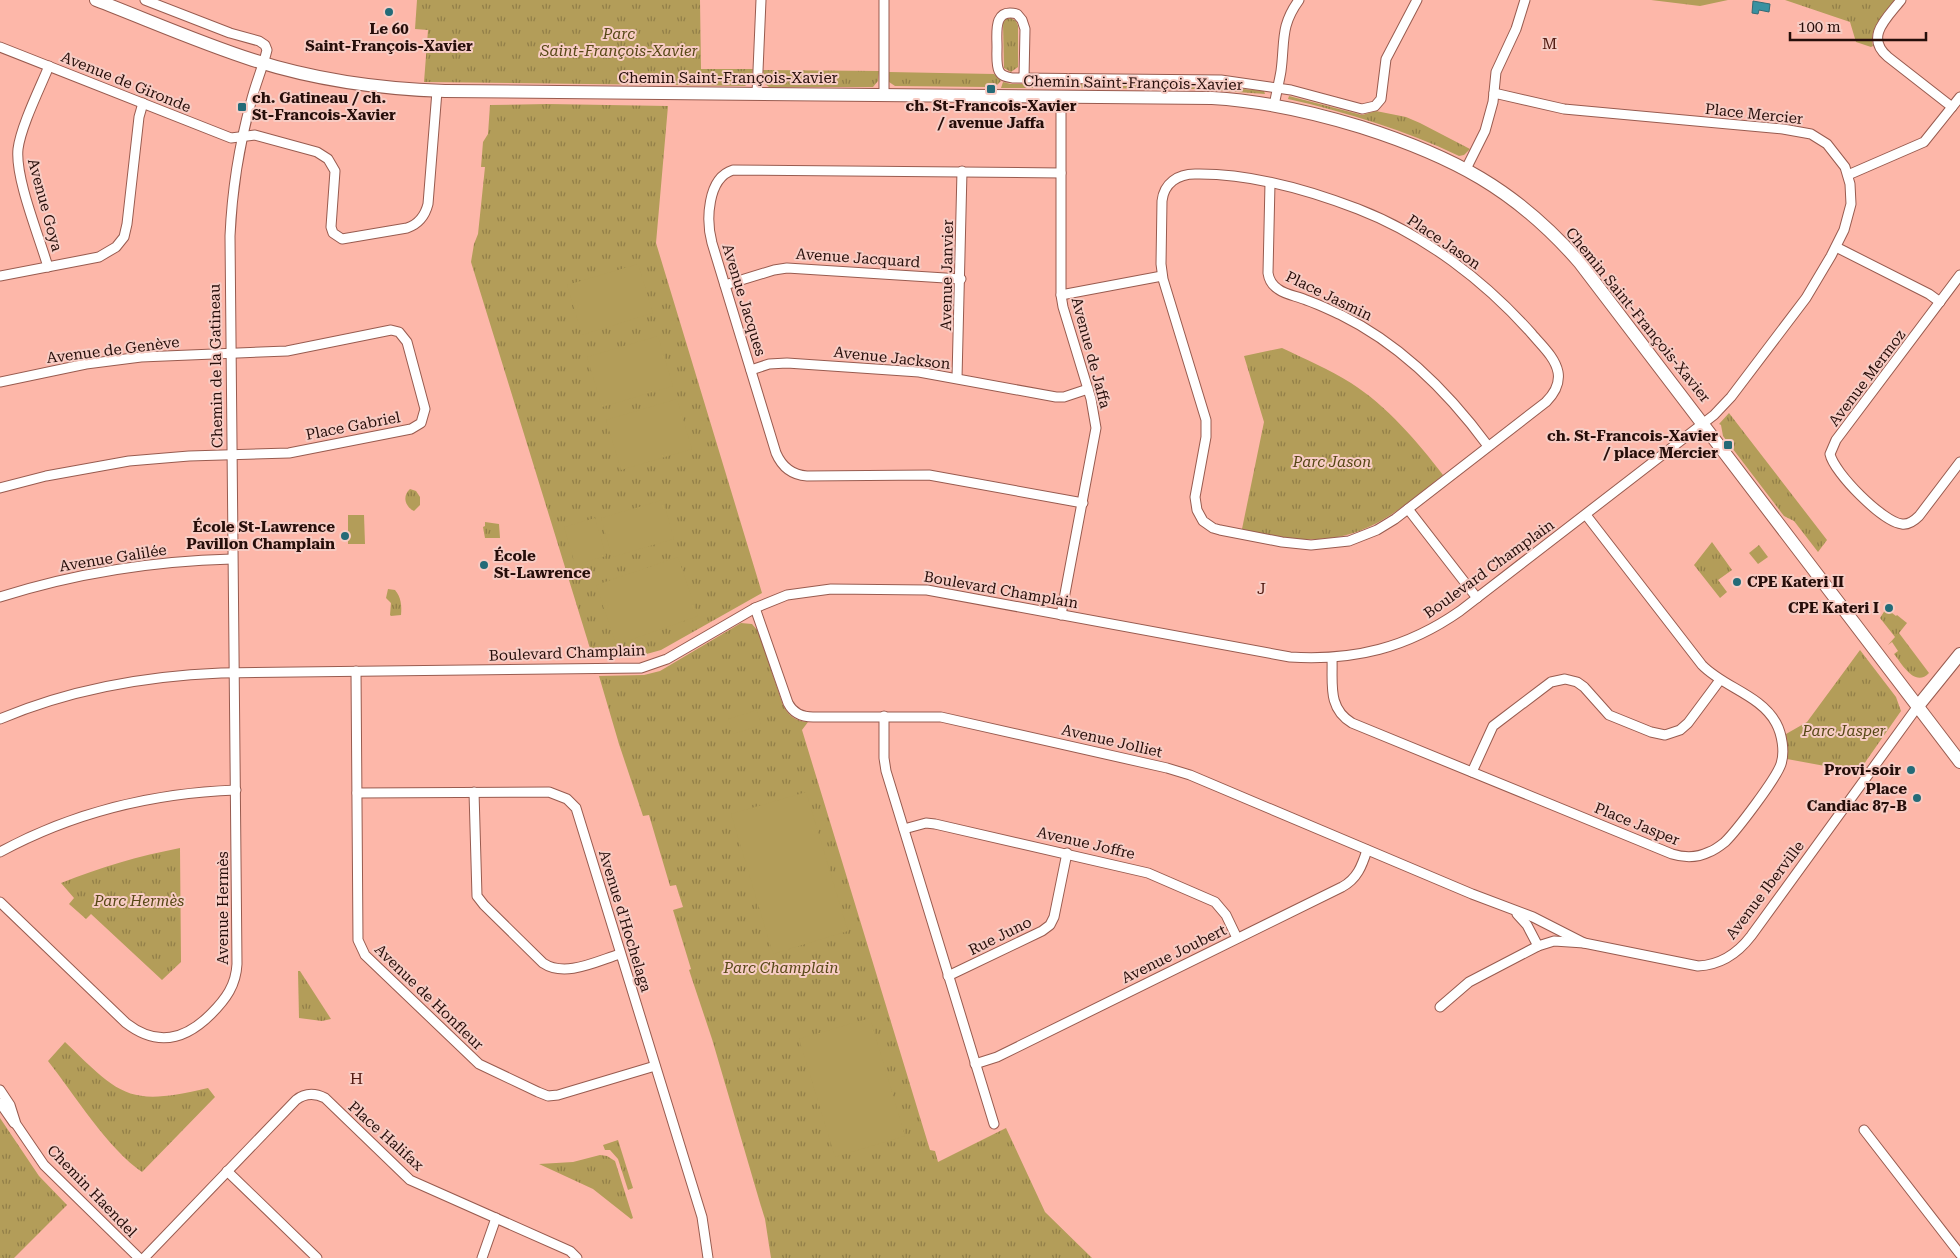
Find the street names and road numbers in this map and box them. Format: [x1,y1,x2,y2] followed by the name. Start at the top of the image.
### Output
[58,48,194,116] street label: Avenue de Gironde
[618,69,838,87] street label: Chemin Saint-François-Xavier
[1023,72,1243,94] street label: Chemin Saint-François-Xavier
[1704,100,1804,128] street label: Place Mercier
[24,157,66,253] street label: Avenue Goya
[1404,211,1484,273] street label: Place Jason
[937,219,957,331] street label: Avenue Janvier
[1562,224,1714,406] street label: Chemin Saint-François-Xavier
[718,242,770,358] street label: Avenue Jacques
[795,245,921,271] street label: Avenue Jacquard
[1283,267,1376,325] street label: Place Jasmin
[206,283,226,448] street label: Chemin de la Gatineau
[1068,295,1114,411] street label: Avenue de Jaffa
[1825,326,1909,430] street label: Avenue Mermoz
[45,333,181,367] street label: Avenue de Genève
[833,343,952,373] street label: Avenue Jackson
[304,408,402,444] street label: Place Gabriel
[1420,515,1558,622] street label: Boulevard Champlain
[58,541,168,575] street label: Avenue Galilée
[922,568,1080,613] street label: Boulevard Champlain
[488,641,646,665] street label: Boulevard Champlain
[1060,721,1165,761] street label: Avenue Jolliet
[1592,799,1682,849] street label: Place Jasper
[1035,823,1137,863] street label: Avenue Joffre
[1722,837,1808,943] street label: Avenue Iberville
[595,848,655,994] street label: Avenue d'Hochelaga
[214,851,232,965] street label: Avenue Hermès
[965,913,1035,959] street label: Rue Juno
[1119,921,1230,987] street label: Avenue Joubert
[371,940,487,1054] street label: Avenue de Honfleur
[345,1097,428,1175] street label: Place Halifax
[43,1141,141,1241] street label: Chemin Haendel

